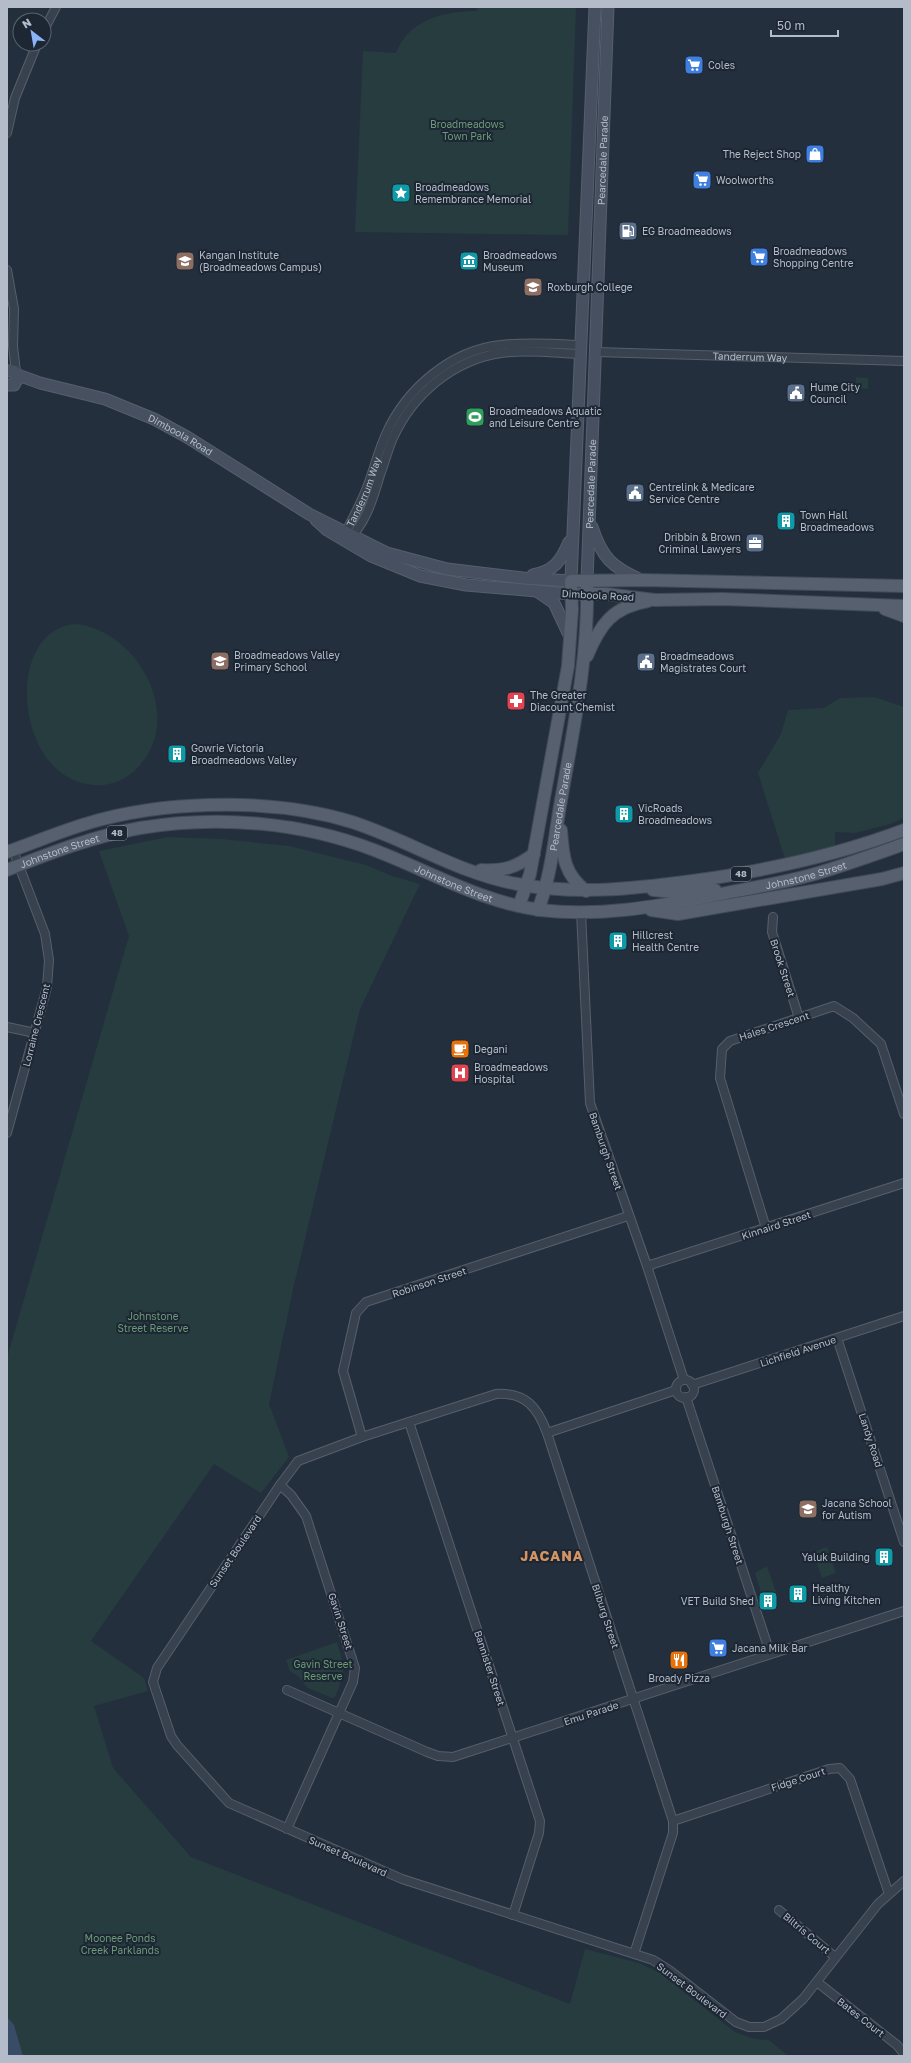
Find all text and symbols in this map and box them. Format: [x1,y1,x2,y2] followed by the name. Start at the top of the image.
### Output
[12,12,52,52] north arrow
[771,12,838,38] scale bar
[20,15,34,31] text: N
[777,18,805,33] text: 50 m
[683,54,705,76] supermarket icon: Coles
[708,59,735,71] place label: Coles
[595,115,610,205] street label: Pearcedale Parade
[430,118,504,142] park label: Broadmeadows Town Park
[804,143,826,165] shop icon: The Reject Shop
[723,148,801,160] place label: The Reject Shop
[691,169,713,191] supermarket icon: Woolworths
[716,174,774,186] place label: Woolworths
[415,181,531,205] place label: Broadmeadows Remembrance Memorial
[390,182,412,204] place icon: Broadmeadows Remembrance Memorial
[617,220,639,242] fuel station icon: EG Broadmeadows
[642,225,732,237] place label: EG Broadmeadows
[773,245,854,269] place label: Broadmeadows Shopping Centre
[748,246,770,268] supermarket icon: Broadmeadows Shopping Centre
[199,249,322,273] place label: Kangan Institute (Broadmeadows Campus)
[483,249,557,273] place label: Broadmeadows Museum
[174,250,196,272] school or university icon: Kangan Institute (Broadmeadows Campus)
[458,250,480,272] museum icon: Broadmeadows Museum
[522,276,544,298] school or university icon: Roxburgh College
[547,281,633,293] place label: Roxburgh College
[712,349,788,364] street label: Tanderrum Way
[810,381,860,405] place label: Hume City Council
[785,382,807,404] public building icon: Hume City Council
[489,405,603,429] place label: Broadmeadows Aquatic and Leisure Centre
[464,406,486,428] sports icon: Broadmeadows Aquatic and Leisure Centre
[147,411,215,458] street label: Dimboola Road
[583,439,598,529] street label: Pearcedale Parade
[344,455,383,529] street label: Tanderrum Way
[649,481,755,505] place label: Centrelink & Medicare Service Centre
[624,482,646,504] public building icon: Centrelink & Medicare Service Centre
[800,509,874,533] place label: Town Hall Broadmeadows
[775,510,797,532] building icon: Town Hall Broadmeadows
[659,531,741,555] place label: Dribbin & Brown Criminal Lawyers
[744,532,766,554] office icon: Dribbin & Brown Criminal Lawyers
[561,587,635,603] street label: Dimboola Road
[234,649,340,673] place label: Broadmeadows Valley Primary School
[209,650,231,672] school or university icon: Broadmeadows Valley Primary School
[660,650,746,674] place label: Broadmeadows Magistrates Court
[635,651,657,673] public building icon: Broadmeadows Magistrates Court
[530,689,615,713] place label: The Greater Diacount Chemist
[505,690,527,712] pharmacy icon: The Greater Diacount Chemist
[191,742,297,766] place label: Gowrie Victoria Broadmeadows Valley
[166,743,188,765] building icon: Gowrie Victoria Broadmeadows Valley
[547,761,574,852] street label: Pearcedale Parade
[638,802,712,826] place label: VicRoads Broadmeadows
[613,803,635,825] building icon: VicRoads Broadmeadows
[107,826,127,840] road number: 48
[18,832,101,870] street label: Johnstone Street
[764,858,848,891] street label: Johnstone Street
[413,862,494,905] street label: Johnstone Street
[731,867,751,881] road number: 48
[632,929,699,953] place label: Hillcrest Health Centre
[607,930,629,952] building icon: Hillcrest Health Centre
[768,937,798,999] street label: Brook Street
[20,982,52,1068] street label: Lorraine Crescent
[737,1009,811,1043] street label: Hales Crescent
[449,1038,471,1060] cafe icon: Degani
[474,1043,507,1055] place label: Degani
[474,1061,548,1085] place label: Broadmeadows Hospital
[449,1062,471,1084] hospital icon: Broadmeadows Hospital
[587,1110,625,1192] street label: Bamburgh Street
[740,1208,812,1242] street label: Kinnaird Street
[390,1264,468,1300] street label: Robinson Street
[117,1310,189,1334] park label: Johnstone Street Reserve
[758,1333,838,1369] street label: Lichfield Avenue
[857,1411,885,1469] street label: Landy Road
[710,1484,746,1566] street label: Bamburgh Street
[822,1497,892,1521] place label: Jacana School for Autism
[797,1498,819,1520] school or university icon: Jacana School for Autism
[206,1513,264,1589] street label: Sunset Boulevard
[873,1546,895,1568] building icon: Yaluk Building
[520,1547,584,1564] district label: JACANA
[802,1551,870,1563] place label: Yaluk Building
[590,1582,622,1650] street label: Bliburg Street
[812,1582,881,1606] place label: Healthy Living Kitchen
[787,1583,809,1605] building icon: Healthy Living Kitchen
[757,1590,779,1612] building icon: VET Build Shed
[326,1591,356,1651] street label: Gavin Street
[681,1595,754,1607] place label: VET Build Shed
[472,1629,508,1707] street label: Bannister Street
[707,1637,729,1659] supermarket icon: Jacana Milk Bar
[732,1642,808,1654] place label: Jacana Milk Bar
[668,1649,690,1671] restaurant icon: Broady Pizza
[293,1658,353,1682] park label: Gavin Street Reserve
[648,1672,710,1684] place label: Broady Pizza
[562,1698,620,1728] street label: Emu Parade
[769,1765,827,1793] street label: Fidge Court
[307,1833,389,1879] street label: Sunset Boulevard
[781,1910,833,1956] street label: Biltris Court
[81,1932,159,1956] park label: Moonee Ponds Creek Parklands
[655,1960,729,2020] street label: Sunset Boulevard
[835,1995,887,2039] street label: Bates Court

